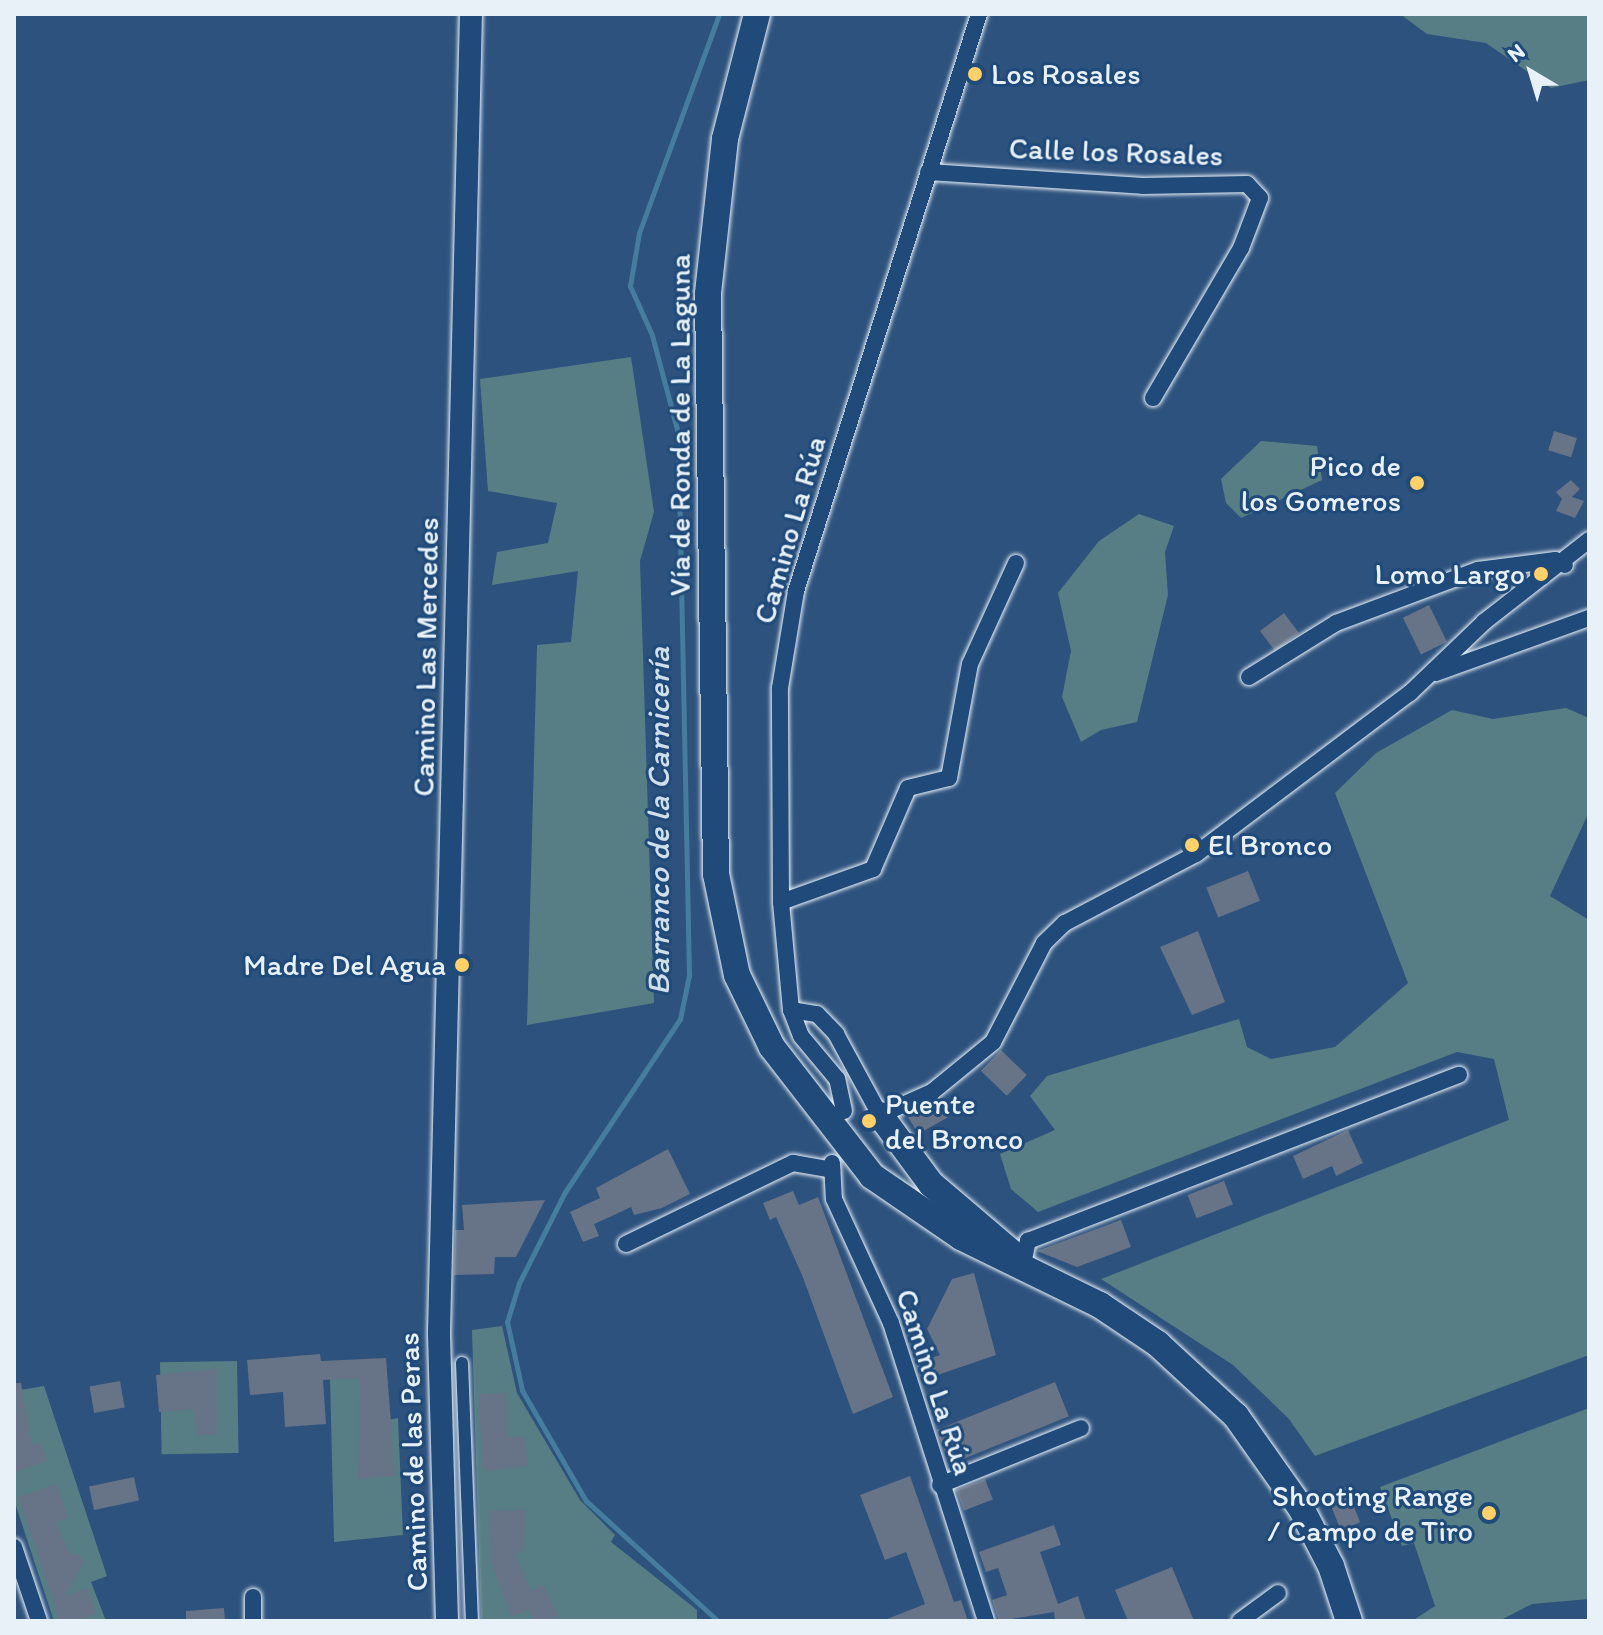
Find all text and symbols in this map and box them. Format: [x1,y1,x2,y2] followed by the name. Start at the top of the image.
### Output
[1491,32,1571,112] north arrow
[1502,37,1530,68] text: N
[991,56,1139,92] place label: Los Rosales
[966,65,984,83] marker: Los Rosales
[1008,130,1224,174] street label: Calle los Rosales
[662,254,698,596] street label: Vía de Ronda de La Laguna
[746,432,834,628] street label: Camino La Rúa
[1241,448,1401,518] place label: Pico de los Gomeros
[1408,474,1426,492] marker: Pico de los Gomeros
[406,517,446,797] street label: Camino Las Mercedes
[1374,556,1525,592] place label: Lomo Largo
[1532,565,1550,583] marker: Lomo Largo
[639,646,677,996] water label: Barranco de la Carnicería
[1208,827,1332,863] place label: El Bronco
[1183,836,1201,854] marker: El Bronco
[243,947,446,983] place label: Madre Del Agua
[453,956,471,974] marker: Madre Del Agua
[885,1086,1023,1156] place label: Puente del Bronco
[860,1112,878,1130] marker: Puente del Bronco
[888,1284,982,1480] street label: Camino La Rúa
[391,1332,435,1592] street label: Camino de las Peras
[1268,1478,1473,1548] place label: Shooting Range / Campo de Tiro
[1480,1504,1498,1522] marker: Shooting Range / Campo de Tiro

